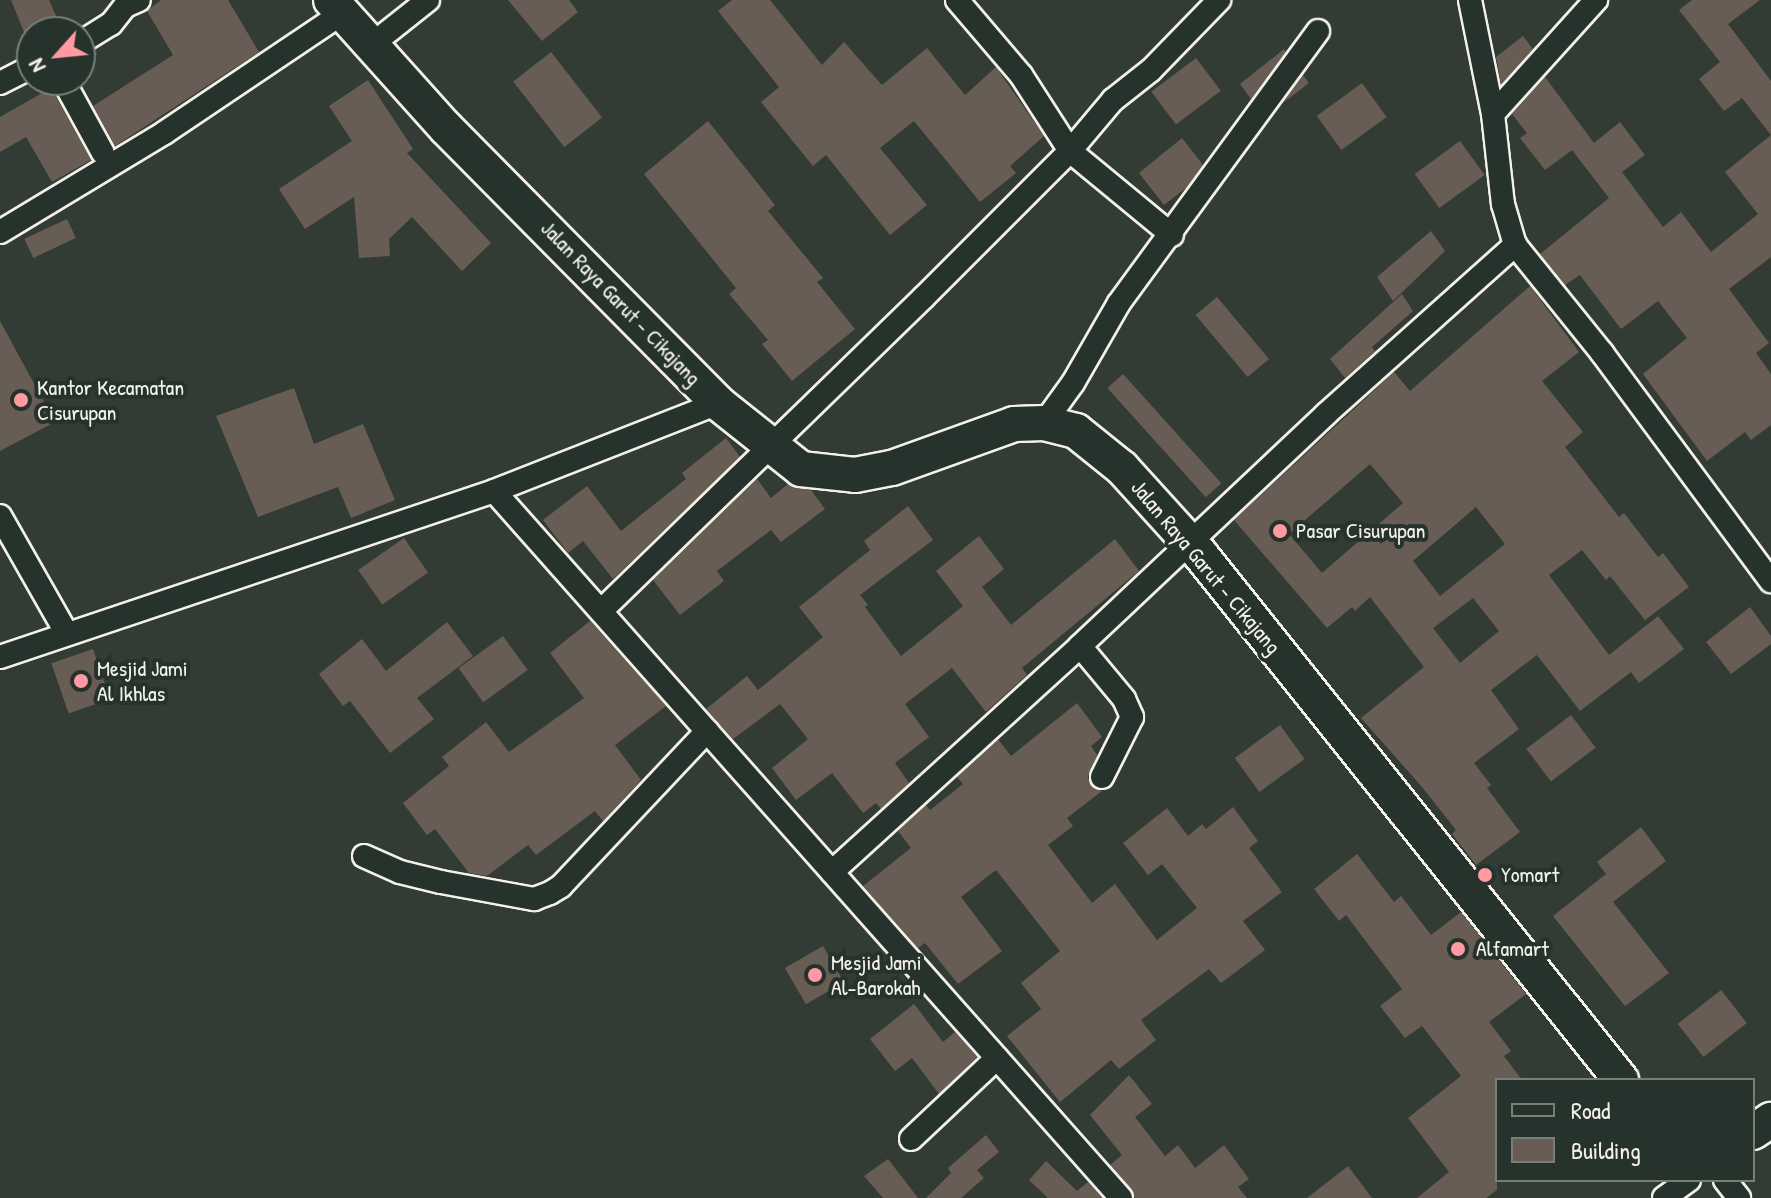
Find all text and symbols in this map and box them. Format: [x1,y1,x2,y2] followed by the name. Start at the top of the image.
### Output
[16,16,96,96] north arrow
[20,54,52,78] text: N
[535,215,707,391] street label: Jalan Raya Garut - Cikajang
[37,374,184,426] place label: Kantor Kecamatan Cisurupan
[12,391,30,409] marker: Kantor Kecamatan Cisurupan
[1125,475,1287,659] street label: Jalan Raya Garut - Cikajang
[1296,518,1425,544] place label: Pasar Cisurupan
[1271,522,1289,540] marker: Pasar Cisurupan
[97,655,188,706] place label: Mesjid Jami Al Ikhlas
[72,672,90,690] marker: Mesjid Jami Al Ikhlas
[1501,862,1559,888] place label: Yomart
[1476,866,1494,884] marker: Yomart
[1476,936,1549,962] place label: Alfamart
[1447,938,1469,960] marker: Alfamart
[831,949,922,1000] place label: Mesjid Jami Al-Barokah
[806,966,824,984] marker: Mesjid Jami Al-Barokah
[1495,1078,1755,1182] legend
[1571,1094,1610,1126] text: Road
[1571,1134,1641,1166] text: Building

